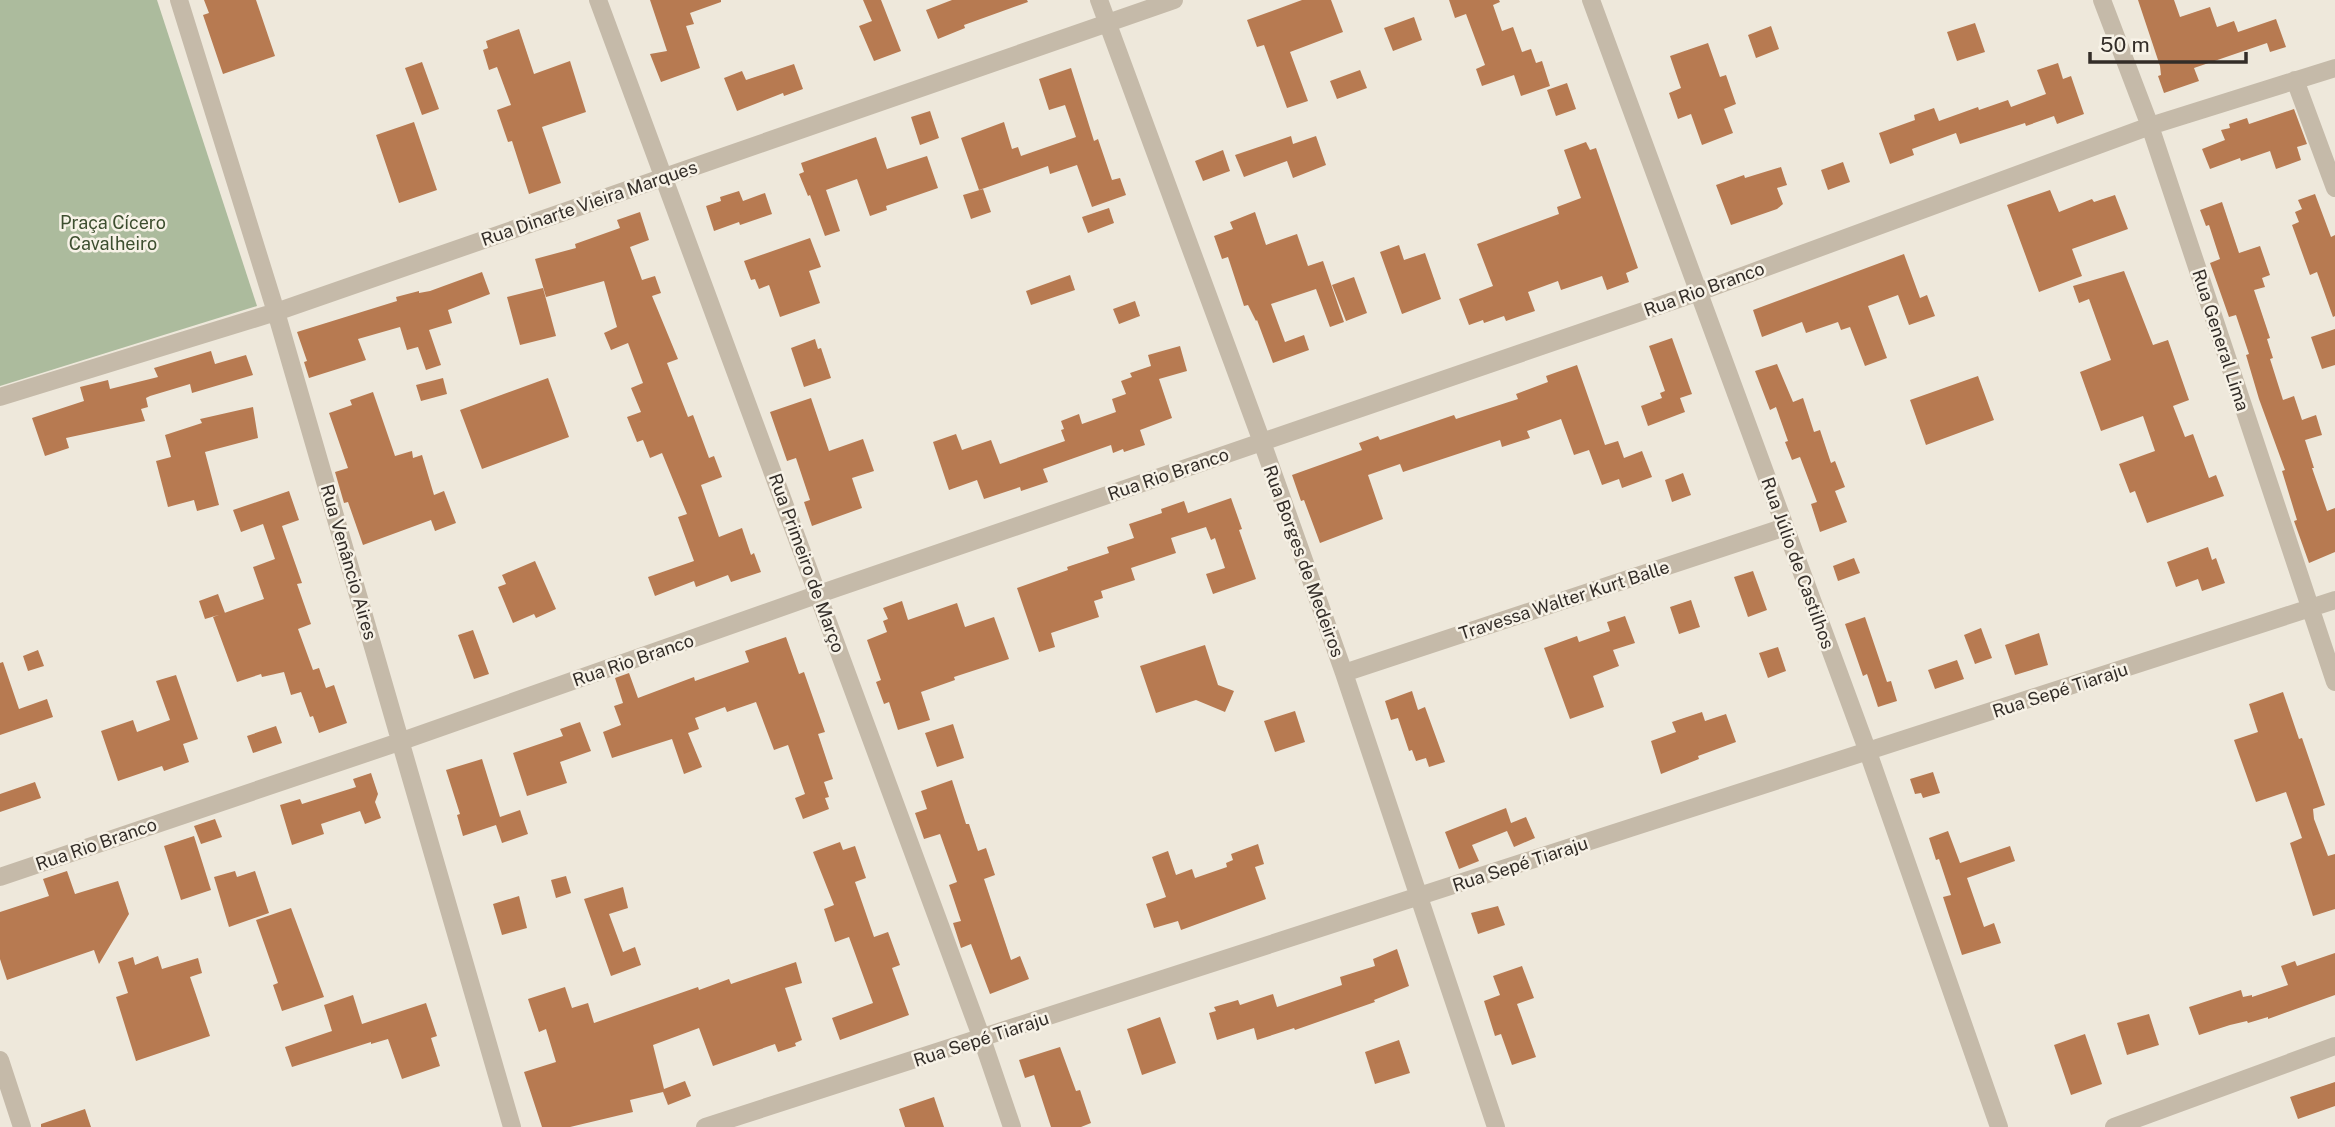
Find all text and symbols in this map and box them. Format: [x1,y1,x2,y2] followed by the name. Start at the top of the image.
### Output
[2090,21,2246,65] scale bar
[2100,32,2150,57] text: 50 m
[478,156,700,250] street label: Rua Dinarte Vieira Marques
[60,212,166,254] park label: Praça Cícero Cavalheiro
[1641,257,1767,321] street label: Rua Rio Branco
[2188,266,2254,414] street label: Rua General Lima
[1105,443,1231,505] street label: Rua Rio Branco
[1259,462,1349,660] street label: Rua Borges de Medeiros
[765,471,849,655] street label: Rua Primeiro de Março
[1757,474,1839,652] street label: Rua Júlio de Castilhos
[317,482,381,642] street label: Rua Venâncio Aires
[1456,556,1672,644] street label: Travessa Walter Kurt Balle
[570,629,696,691] street label: Rua Rio Branco
[1990,658,2130,722] street label: Rua Sepé Tiaraju
[33,813,159,875] street label: Rua Rio Branco
[1450,832,1590,896] street label: Rua Sepé Tiaraju
[911,1007,1051,1071] street label: Rua Sepé Tiaraju

